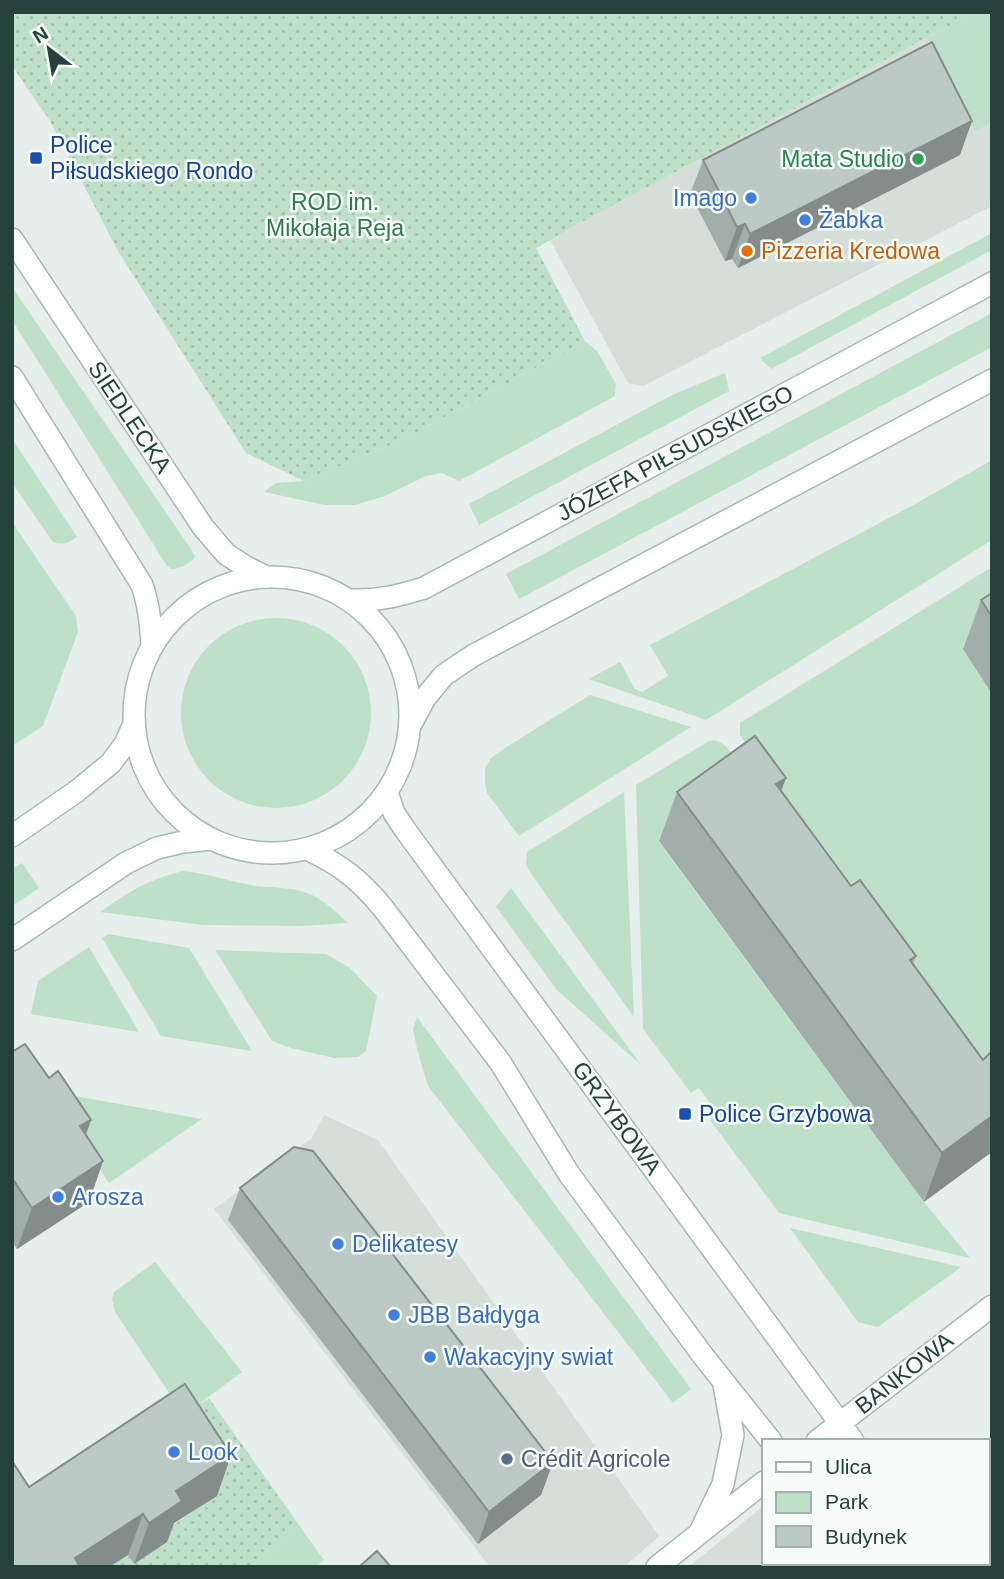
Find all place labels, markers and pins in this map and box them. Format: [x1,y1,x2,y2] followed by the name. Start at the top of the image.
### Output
[50,132,253,184] place label: Police Piłsudskiego Rondo
[781,146,904,172] place label: Mata Studio
[28,150,44,166] marker: Police Piłsudskiego Rondo
[910,151,926,167] marker: Mata Studio
[673,185,737,211] place label: Imago
[743,190,759,206] marker: Imago
[819,207,883,233] place label: Żabka
[797,212,813,228] marker: Żabka
[761,238,940,264] place label: Pizzeria Kredowa
[739,243,755,259] marker: Pizzeria Kredowa
[699,1101,872,1127] place label: Police Grzybowa
[677,1106,693,1122] marker: Police Grzybowa
[72,1184,144,1210] place label: Arosza
[50,1189,66,1205] marker: Arosza
[352,1231,459,1257] place label: Delikatesy
[330,1236,346,1252] marker: Delikatesy
[408,1302,540,1328] place label: JBB Bałdyga
[386,1307,402,1323] marker: JBB Bałdyga
[444,1344,614,1370] place label: Wakacyjny swiat
[422,1349,438,1365] marker: Wakacyjny swiat
[188,1439,238,1465] place label: Look
[166,1444,182,1460] marker: Look
[521,1446,671,1472] place label: Crédit Agricole
[499,1451,515,1467] marker: Crédit Agricole

